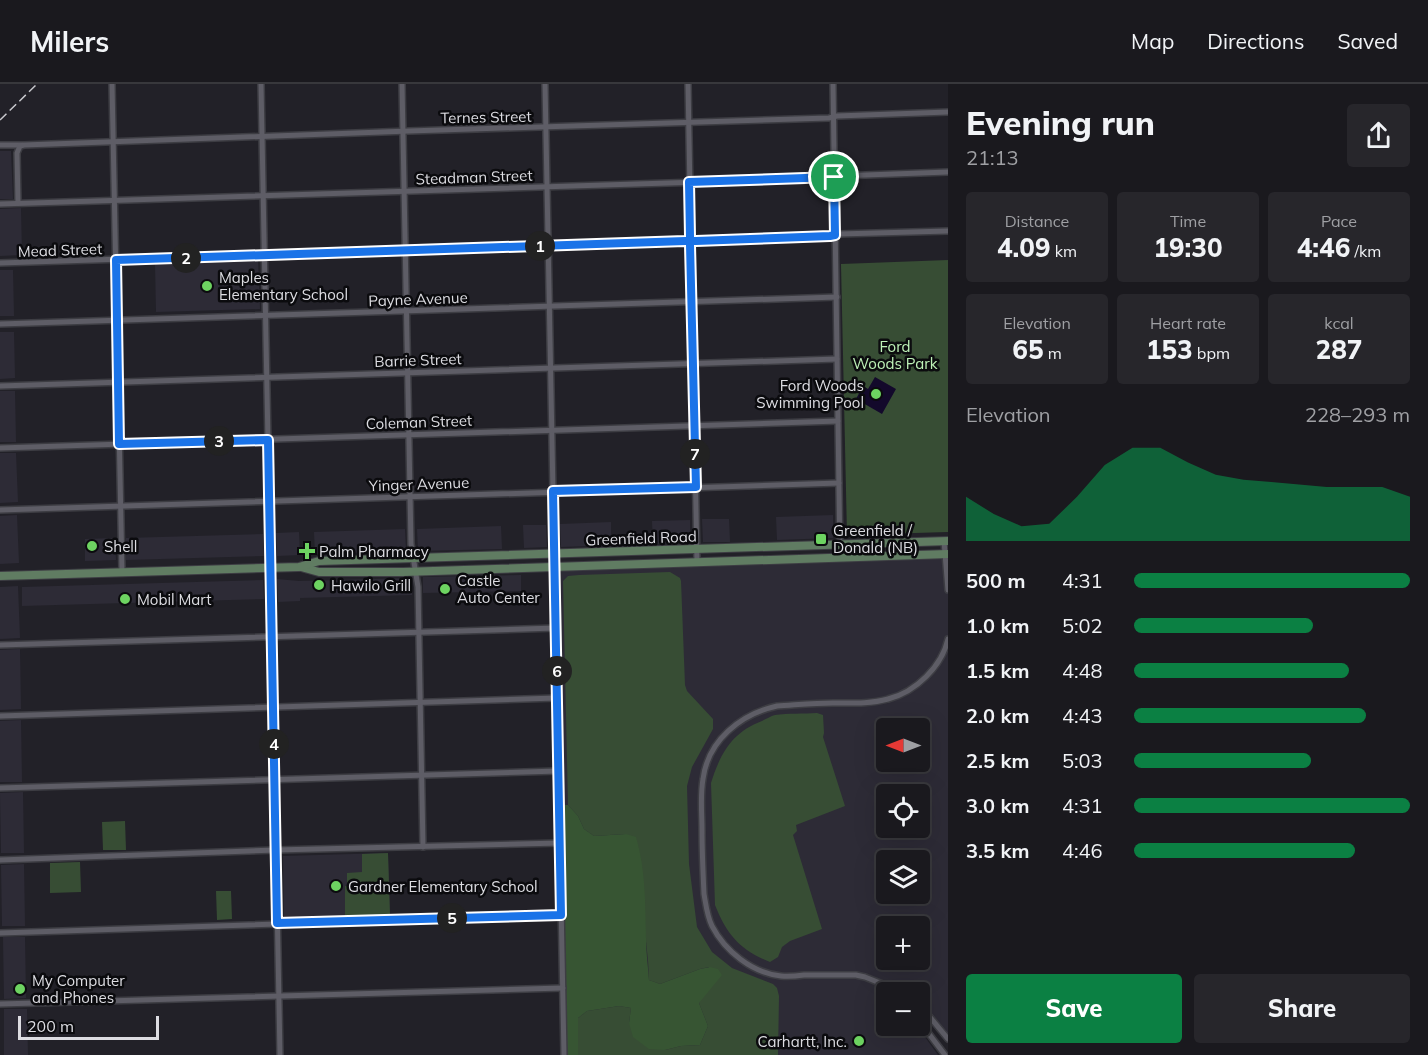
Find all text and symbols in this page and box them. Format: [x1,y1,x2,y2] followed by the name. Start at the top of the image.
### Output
[30,24,109,59] text: Milers
[1131,28,1174,54] text: Map
[1207,28,1304,54] text: Directions
[1337,28,1398,54] text: Saved
[966,102,1155,143] text: Evening run
[1347,104,1410,167] button: share
[440,107,532,127] street label: Ternes Street
[966,145,1019,170] text: 21:13
[808,151,859,202] pin
[817,160,850,193] icon: arrive
[415,165,533,189] street label: Steadman Street
[1005,211,1069,231] text: Distance
[1170,211,1206,231] text: Time
[1321,211,1357,231] text: Pace
[525,231,555,261] pin: 1
[997,231,1051,264] text: 4.09
[1153,231,1223,264] text: 19:30
[1297,231,1350,264] text: 4:46
[535,236,545,256] text: 1
[17,239,103,261] street label: Mead Street
[1051,241,1077,261] text: km
[1350,241,1381,261] text: /km
[171,243,201,273] pin: 2
[181,248,191,268] text: 2
[219,268,348,304] place label: Maples Elementary School
[200,279,214,293] marker: Maples Elementary School
[368,288,468,310] street label: Payne Avenue
[1003,313,1071,333] text: Elevation
[1150,313,1226,333] text: Heart rate
[1324,313,1354,333] text: kcal
[1012,333,1043,366] text: 65
[1146,333,1193,366] text: 153
[1316,333,1362,366] text: 287
[853,337,938,373] park label: Ford Woods Park
[1043,343,1062,363] text: m
[1193,343,1230,363] text: bpm
[374,349,462,371] street label: Barrie Street
[756,376,864,412] place label: Ford Woods Swimming Pool
[869,387,883,401] marker: Ford Woods Swimming Pool
[966,402,1051,427] text: Elevation
[1305,402,1410,427] text: 228–293 m
[366,411,472,433] street label: Coleman Street
[204,426,234,456] pin: 3
[214,431,224,451] text: 3
[680,439,710,469] pin: 7
[690,444,700,464] text: 7
[368,473,469,495] street label: Yinger Avenue
[833,521,918,557] place label: Greenfield / Donald (NB)
[585,527,697,549] street label: Greenfield Road
[814,532,828,546] marker: Greenfield / Donald (NB)
[104,537,137,556] place label: Shell
[85,539,99,553] marker: Shell
[319,542,429,561] place label: Palm Pharmacy
[300,544,314,558] marker: Palm Pharmacy
[966,568,1025,593] text: 500 m
[1062,568,1103,593] text: 4:31
[457,571,540,607] place label: Castle Auto Center
[331,576,411,595] place label: Hawilo Grill
[312,578,326,592] marker: Hawilo Grill
[438,582,452,596] marker: Castle Auto Center
[137,590,211,609] place label: Mobil Mart
[118,592,132,606] marker: Mobil Mart
[966,613,1029,638] text: 1.0 km
[1062,613,1103,638] text: 5:02
[542,656,572,686] pin: 6
[966,658,1029,683] text: 1.5 km
[1062,658,1103,683] text: 4:48
[552,661,562,681] text: 6
[966,703,1029,728] text: 2.0 km
[1062,703,1103,728] text: 4:43
[876,718,930,772] north arrow
[876,718,930,1036] map controls
[259,729,289,759] pin: 4
[269,734,279,754] text: 4
[966,748,1029,773] text: 2.5 km
[1062,748,1103,773] text: 5:03
[876,784,930,838] button: locate
[966,793,1029,818] text: 3.0 km
[1062,793,1103,818] text: 4:31
[966,838,1029,863] text: 3.5 km
[1062,838,1103,863] text: 4:46
[876,850,930,904] button: layers
[348,877,538,896] place label: Gardner Elementary School
[329,879,343,893] marker: Gardner Elementary School
[437,903,467,933] pin: 5
[447,908,457,928] text: 5
[876,916,930,970] button: +
[32,971,125,1007] place label: My Computer and Phones
[966,974,1182,1043] button: Save
[1194,974,1410,1043] button: Share
[13,982,27,996] marker: My Computer and Phones
[876,982,930,1036] button: −
[18,1013,159,1040] scale bar
[27,1016,74,1036] text: 200 m
[757,1032,847,1051] place label: Carhartt, Inc.
[852,1034,866,1048] marker: Carhartt, Inc.

